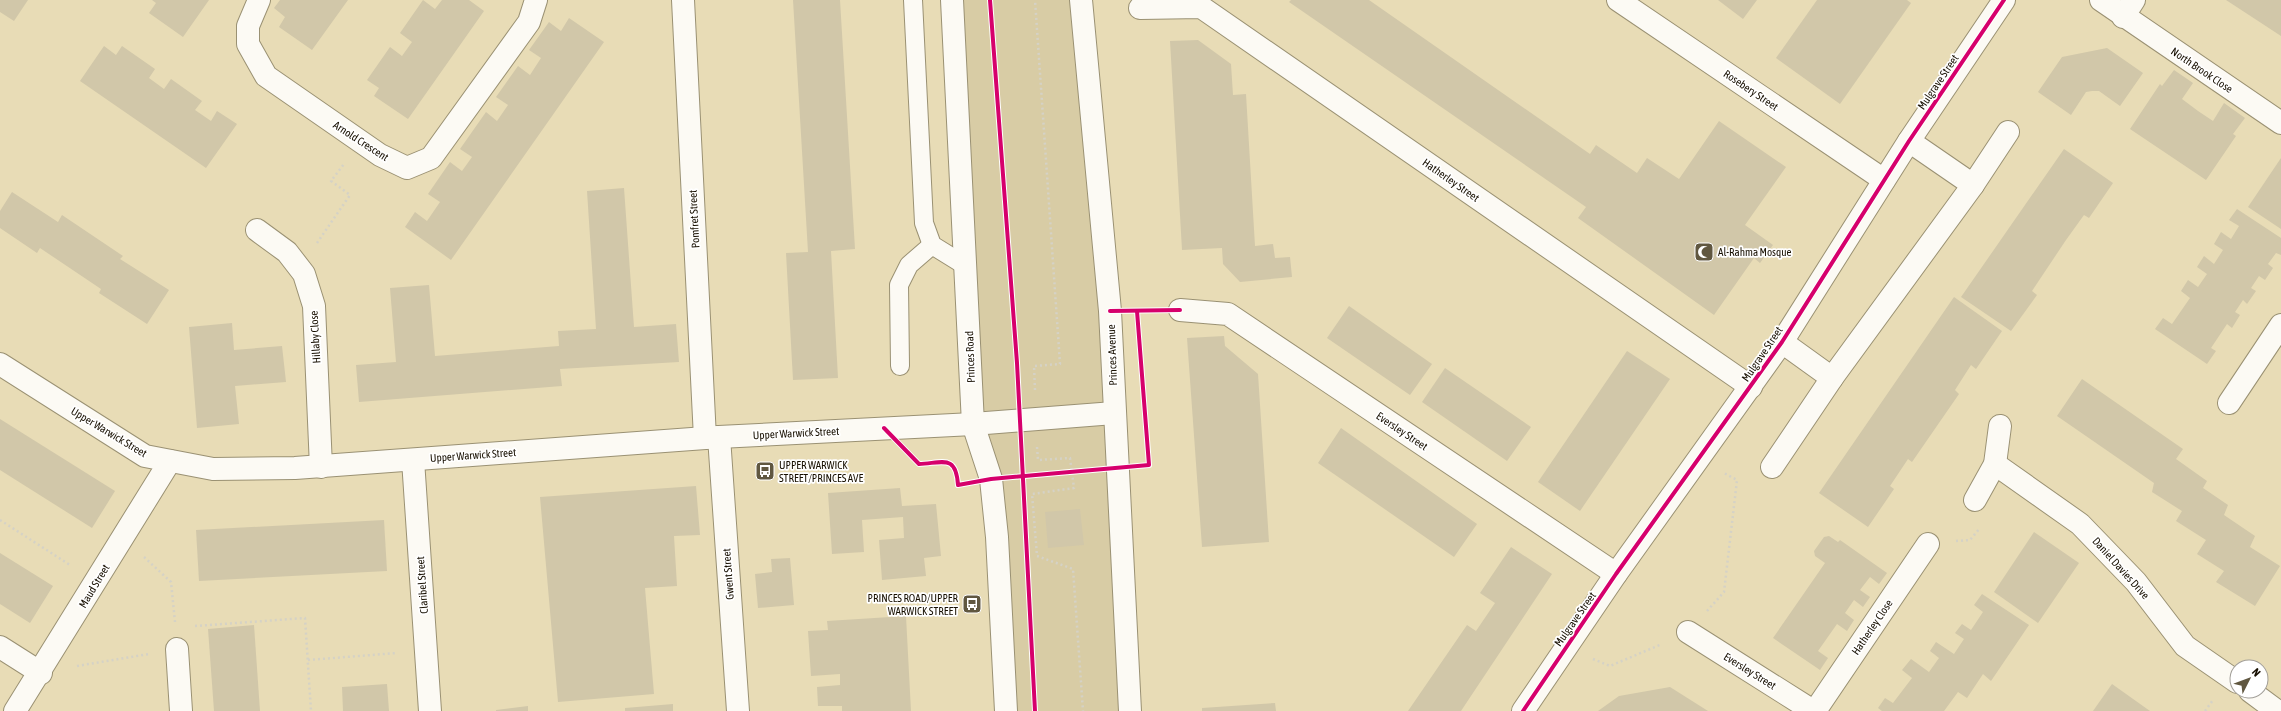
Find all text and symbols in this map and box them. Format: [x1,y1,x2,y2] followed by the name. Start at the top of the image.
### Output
[2169,45,2235,95] street label: North Brook Close
[1915,52,1961,112] street label: Mulgrave Street
[1721,67,1781,113] street label: Rosebery Street
[331,119,391,163] street label: Arnold Crescent
[1420,156,1482,204] street label: Hatherley Street
[686,189,702,249] street label: Pomfret Street
[1693,241,1715,263] mosque icon: Al-Rahma Mosque
[1718,246,1792,258] place label: Al-Rahma Mosque
[308,310,322,364] street label: Hillaby Close
[1105,324,1119,386] street label: Princes Avenue
[1739,324,1785,384] street label: Mulgrave Street
[963,331,977,383] street label: Princes Road
[69,405,149,459] street label: Upper Warwick Street
[1374,410,1430,452] street label: Eversley Street
[753,425,839,441] street label: Upper Warwick Street
[430,446,516,464] street label: Upper Warwick Street
[779,459,863,484] place label: UPPER WARWICK STREET/PRINCES AVE
[754,460,776,482] bus stop icon: UPPER WARWICK STREET/PRINCES AVE
[2090,535,2152,601] street label: Daniel Davies Drive
[720,548,736,600] street label: Gwent Street
[414,556,430,614] street label: Claribel Street
[76,562,112,610] street label: Maud Street
[1552,590,1598,648] street label: Mulgrave Street
[868,592,958,617] place label: PRINCES ROAD/UPPER WARWICK STREET
[961,593,983,615] bus stop icon: PRINCES ROAD/UPPER WARWICK STREET
[1849,597,1895,657] street label: Hatherley Close
[1722,650,1778,692] street label: Eversley Street
[2229,659,2269,699] north arrow
[2250,666,2263,679] text: N

